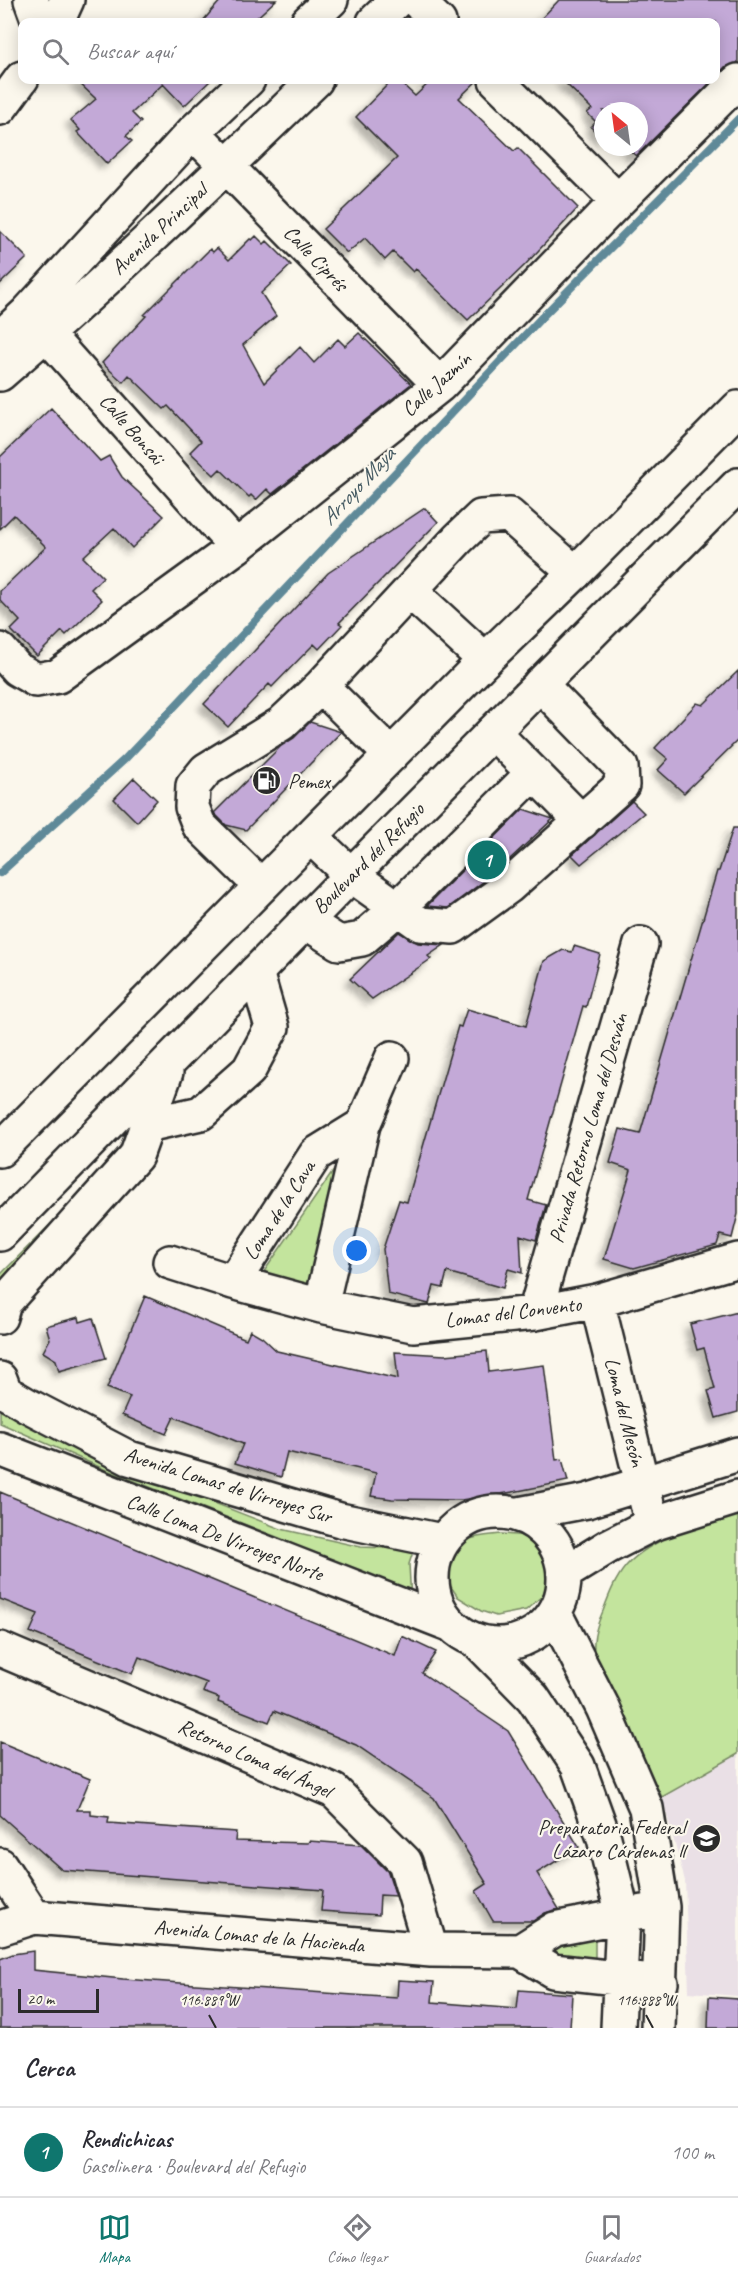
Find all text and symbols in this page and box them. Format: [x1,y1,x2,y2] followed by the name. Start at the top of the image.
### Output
[18,18,720,84] search box
[39,35,72,68] icon: search
[87,37,173,65] text: Buscar aquí
[594,102,648,156] north arrow
[105,175,215,280] street label: Avenida Principal
[278,220,355,298] street label: Calle Ciprés
[396,346,477,422] street label: Calle Jazmín
[94,388,172,472] street label: Calle Bonsái
[315,439,403,531] water label: Arroyo Maya
[251,765,283,797] fuel station icon: Pemex
[288,768,332,794] place label: Pemex
[307,795,431,919] street label: Boulevard del Refugio
[468,838,506,882] pin: 1
[543,1010,633,1246] street label: Privada Retorno Loma del Desván
[237,1153,322,1265] street label: Loma de la Cava
[342,1236,371,1265] your location
[443,1291,584,1333] street label: Lomas del Convento
[599,1355,651,1470] street label: Loma del Mesón
[121,1441,336,1529] street label: Avenida Lomas de Virreyes Sur
[123,1488,329,1587] street label: Calle Loma De Virreyes Norte
[174,1713,339,1805] street label: Retorno Loma del Ángel
[538,1814,688,1864] place label: Preparatoria Federal Lázaro Cárdenas ll
[690,1823,722,1855] school or university icon: Preparatoria Federal Lázaro Cárdenas ll
[153,1914,367,1958] street label: Avenida Lomas de la Hacienda
[18,1986,99,2014] scale bar
[27,1989,54,2009] text: 20 m
[180,1991,241,2010] text: 116.889°W
[617,1991,678,2010] text: 116.888°W
[24,2051,74,2084] text: Cerca
[81,2126,172,2154] text: Rendichicas
[39,2140,48,2165] text: 1
[671,2140,714,2165] text: 100 m
[81,2154,305,2179] text: Gasolinera · Boulevard del Refugio
[98,2211,131,2267] tab: Mapa
[327,2211,388,2267] tab: Cómo llegar
[584,2211,640,2267] tab: Guardados

